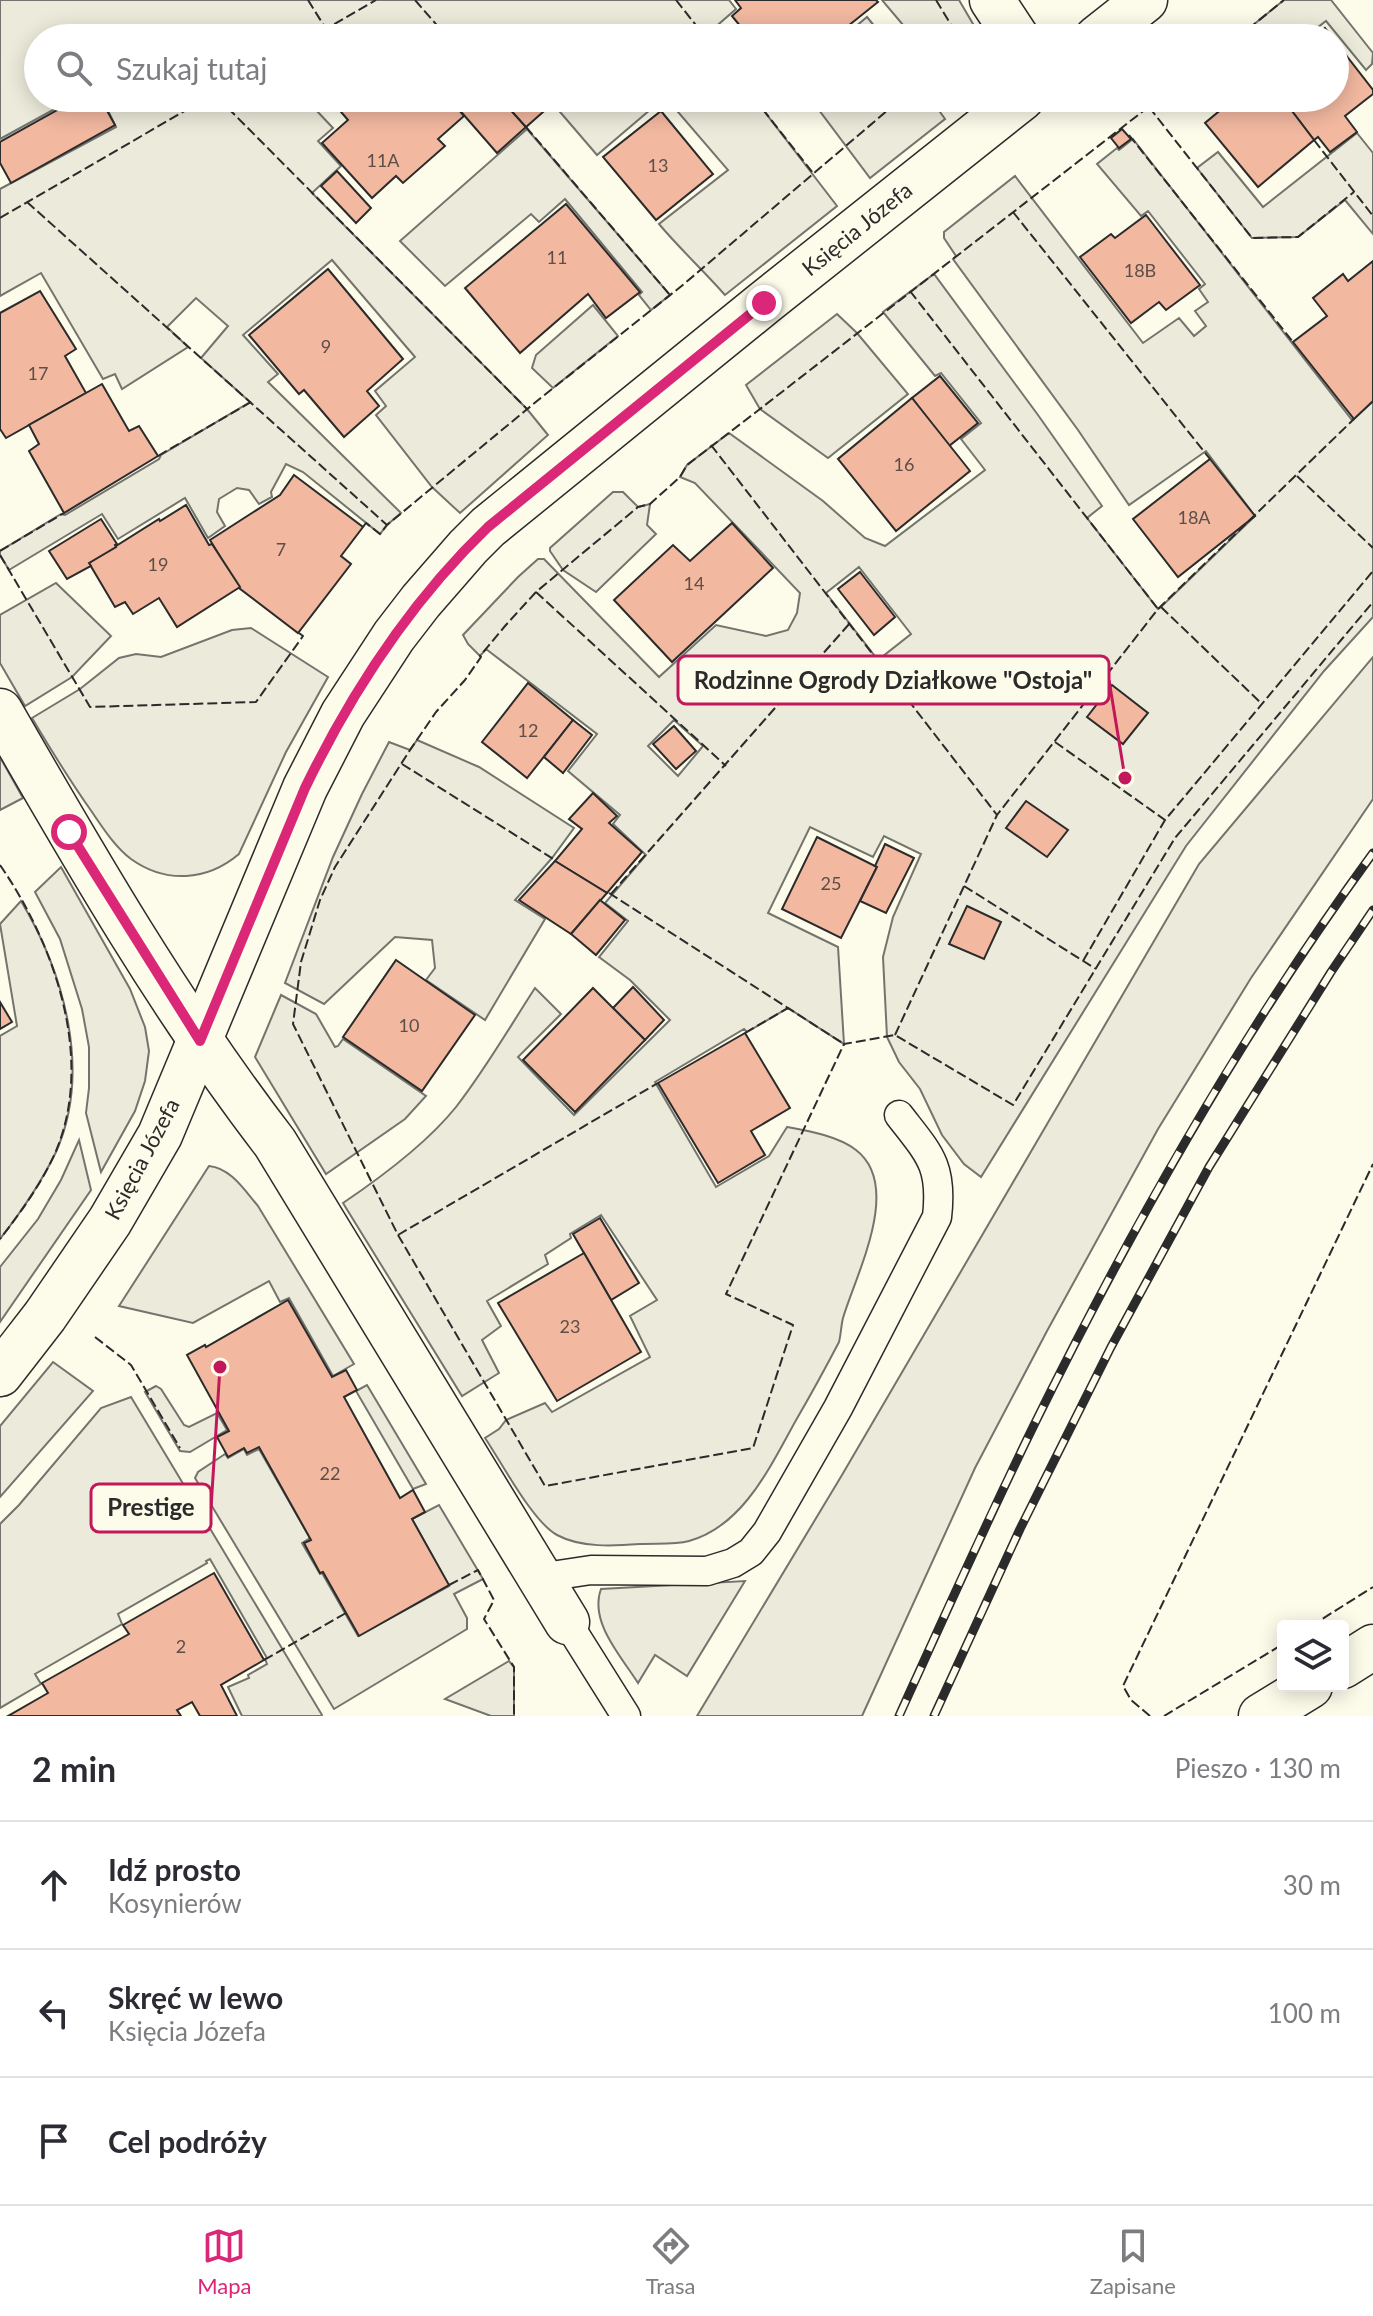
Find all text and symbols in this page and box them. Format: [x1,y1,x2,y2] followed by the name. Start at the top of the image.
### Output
[24,24,1349,112] search box
[52,46,96,90] icon: search
[116,50,267,86] text: Szukaj tutaj
[366,149,400,171] house number: 11A
[648,154,668,176] house number: 13
[796,176,917,281] street label: Księcia Józefa
[547,246,567,268] house number: 11
[1124,259,1156,281] house number: 18B
[746,285,782,321] route end
[321,335,331,357] house number: 9
[28,362,48,384] house number: 17
[894,453,914,475] house number: 16
[1177,506,1211,528] house number: 18A
[276,538,286,560] house number: 7
[148,553,168,575] house number: 19
[684,572,704,594] house number: 14
[678,656,1109,704] callout: Rodzinne Ogrody Działkowe "Ostoja"
[694,665,1092,694] text: Rodzinne Ogrody Działkowe "Ostoja"
[518,719,538,741] house number: 12
[51,814,87,850] route start
[821,872,841,894] house number: 25
[399,1014,419,1036] house number: 10
[98,1093,185,1224] street label: Księcia Józefa
[560,1315,580,1337] house number: 23
[320,1462,340,1484] house number: 22
[91,1484,211,1532] callout: Prestige
[107,1492,195,1521] text: Prestige
[1277,1620,1349,1692] map controls
[1277,1620,1349,1692] button: layers
[176,1635,186,1657] house number: 2
[32,1748,116,1789] text: 2 min
[1175,1752,1341,1784] text: Pieszo · 130 m
[108,1851,241,1887] text: Idź prosto
[32,1863,76,1907] icon: ahead
[1283,1869,1341,1901] text: 30 m
[108,1887,242,1919] text: Kosynierów
[108,1979,283,2015] text: Skręć w lewo
[32,1991,76,2035] icon: left
[1268,1997,1341,2029] text: 100 m
[108,2015,266,2047] text: Księcia Józefa
[32,2119,76,2163] icon: arrive
[108,2123,267,2159] text: Cel podróży
[197,2224,251,2299] tab: Mapa
[646,2224,695,2299] tab: Trasa
[1090,2224,1176,2299] tab: Zapisane

